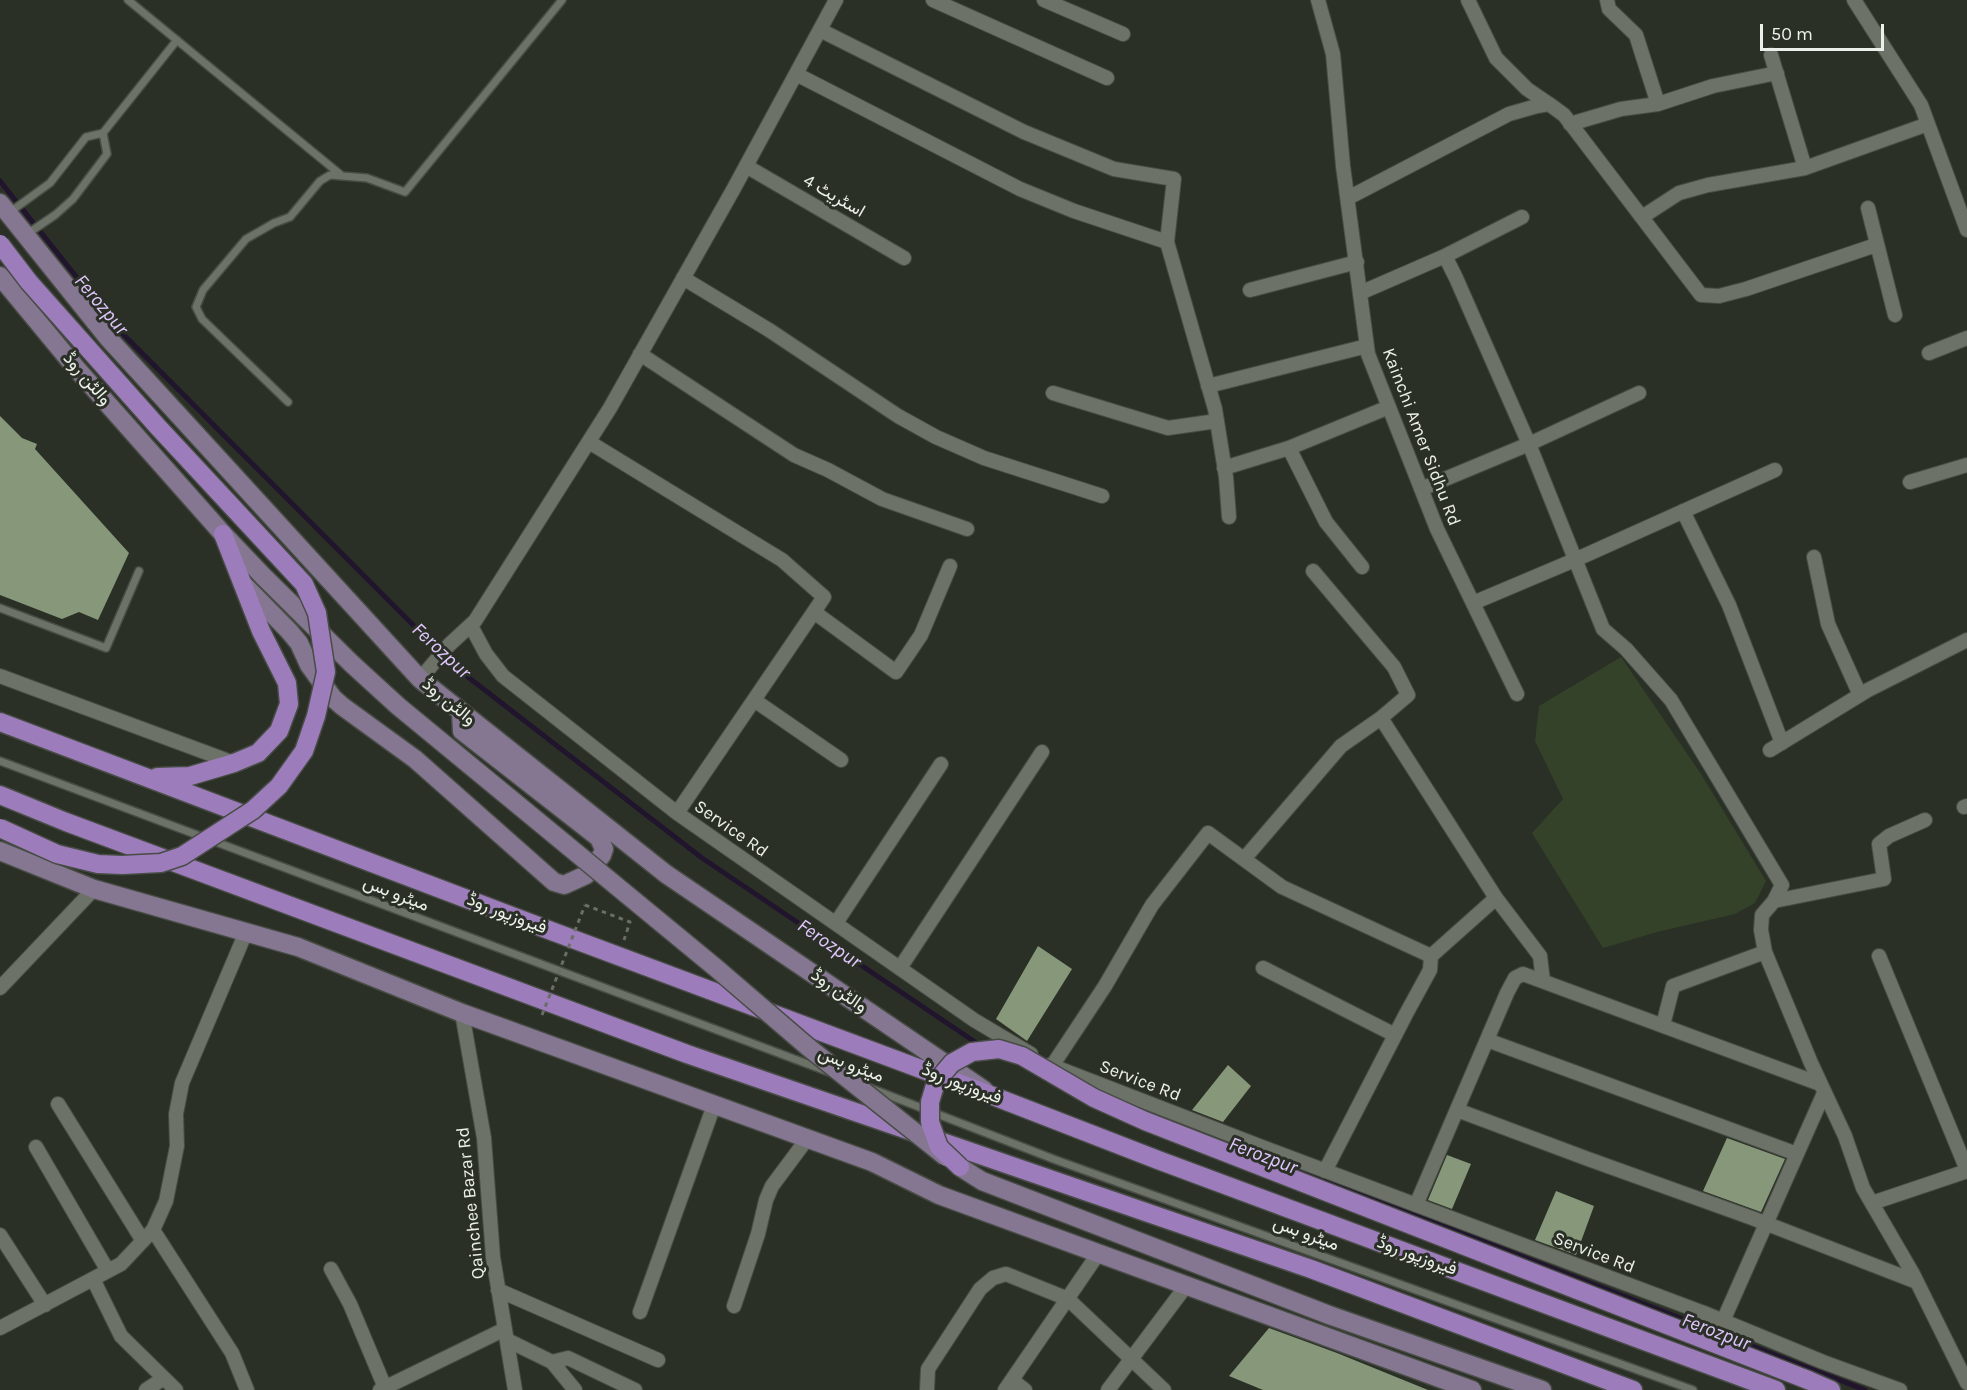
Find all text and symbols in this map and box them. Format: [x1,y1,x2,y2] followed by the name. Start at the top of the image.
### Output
[1763,12,1888,50] scale bar
[1771,23,1813,45] text: 50 m
[799,170,869,222] street label: اسٹریٹ 4
[69,270,133,340] water label: Ferozpur
[1377,345,1465,529] street label: Kainchi Amer Sidhu Rd
[58,348,116,410] street label: والٹن روڈ
[407,618,475,684] water label: Ferozpur
[418,674,480,730] street label: والٹن روڈ
[690,796,772,862] street label: Service Rd
[360,872,432,916] street label: میٹرو بس
[464,889,550,939] street label: فیروزپور روڈ
[792,914,866,974] water label: Ferozpur
[807,964,871,1018] street label: والٹن روڈ
[815,1043,887,1087] street label: میٹرو بس
[1096,1056,1184,1106] street label: Service Rd
[919,1059,1005,1109] street label: فیروزپور روڈ
[452,1126,490,1280] street label: Qainchee Bazar Rd
[1225,1132,1301,1180] water label: Ferozpur
[1270,1212,1342,1256] street label: میٹرو بس
[1550,1228,1638,1278] street label: Service Rd
[1374,1232,1460,1280] street label: فیروزپور روڈ
[1678,1308,1754,1356] water label: Ferozpur

